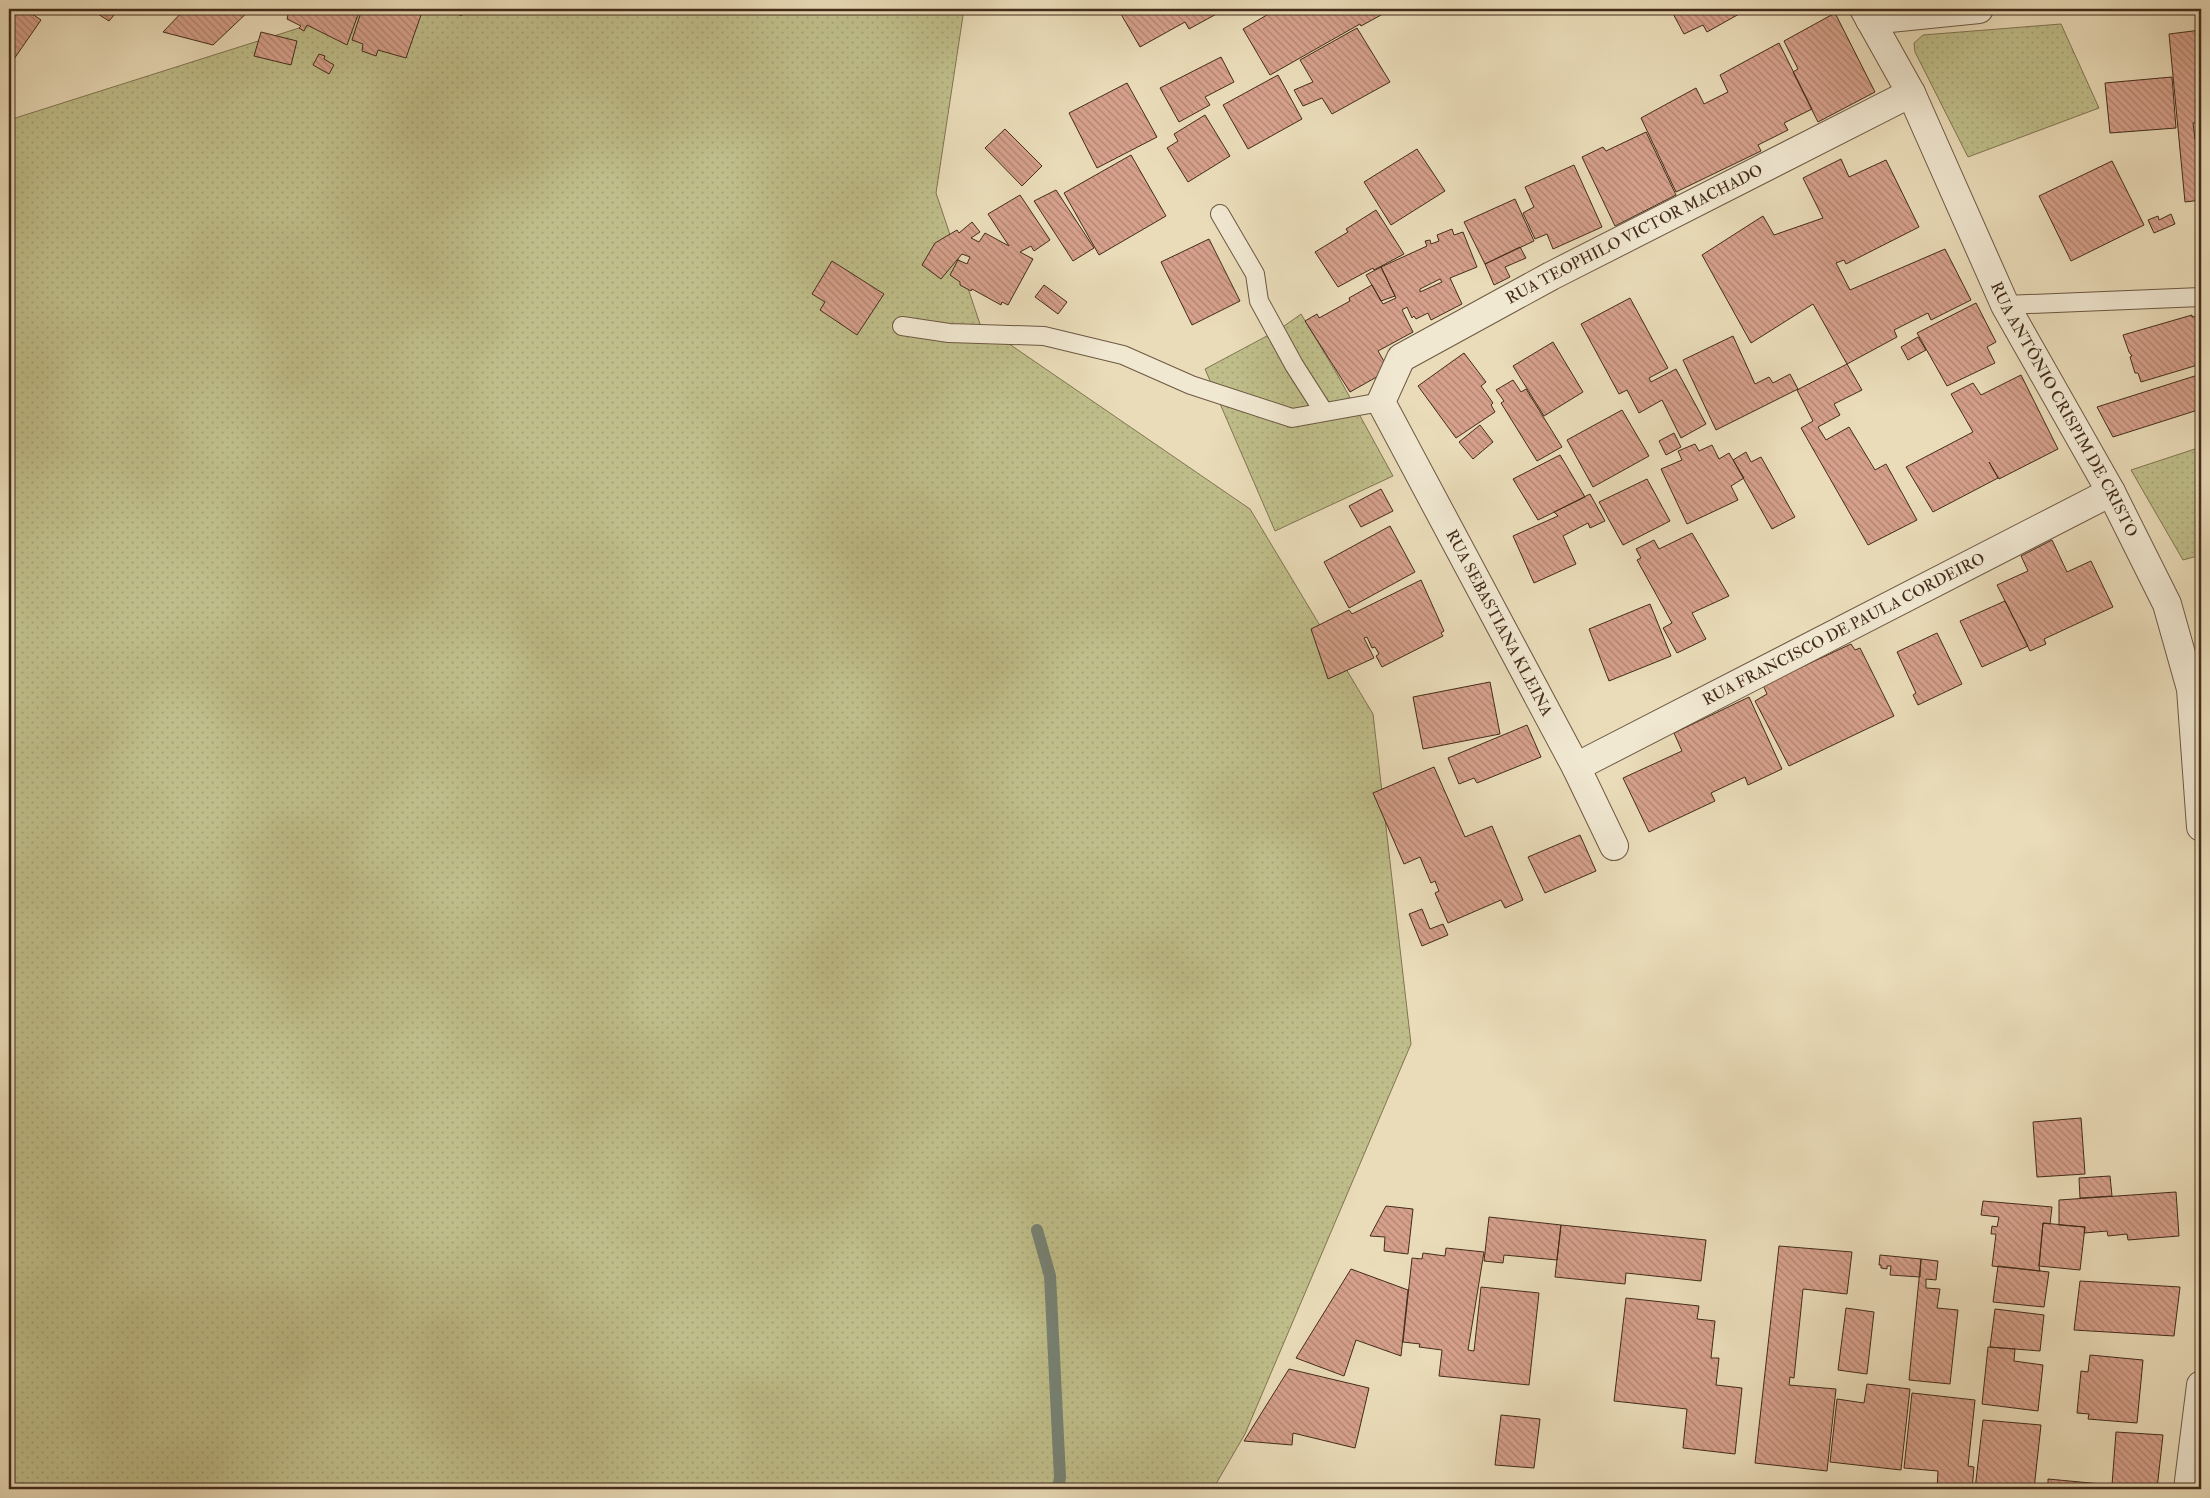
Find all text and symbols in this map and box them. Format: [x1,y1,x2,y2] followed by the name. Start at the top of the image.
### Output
[1502,160,1766,309] street label: RUA TEOPHILO VICTOR MACHADO
[1986,279,2142,540] street label: RUA ANTÔNIO CRISPIM DE CRISTO
[1441,526,1557,720] street label: RUA SEBASTIANA KLEINA
[1699,549,1988,710] street label: RUA FRANCISCO DE PAULA CORDEIRO

